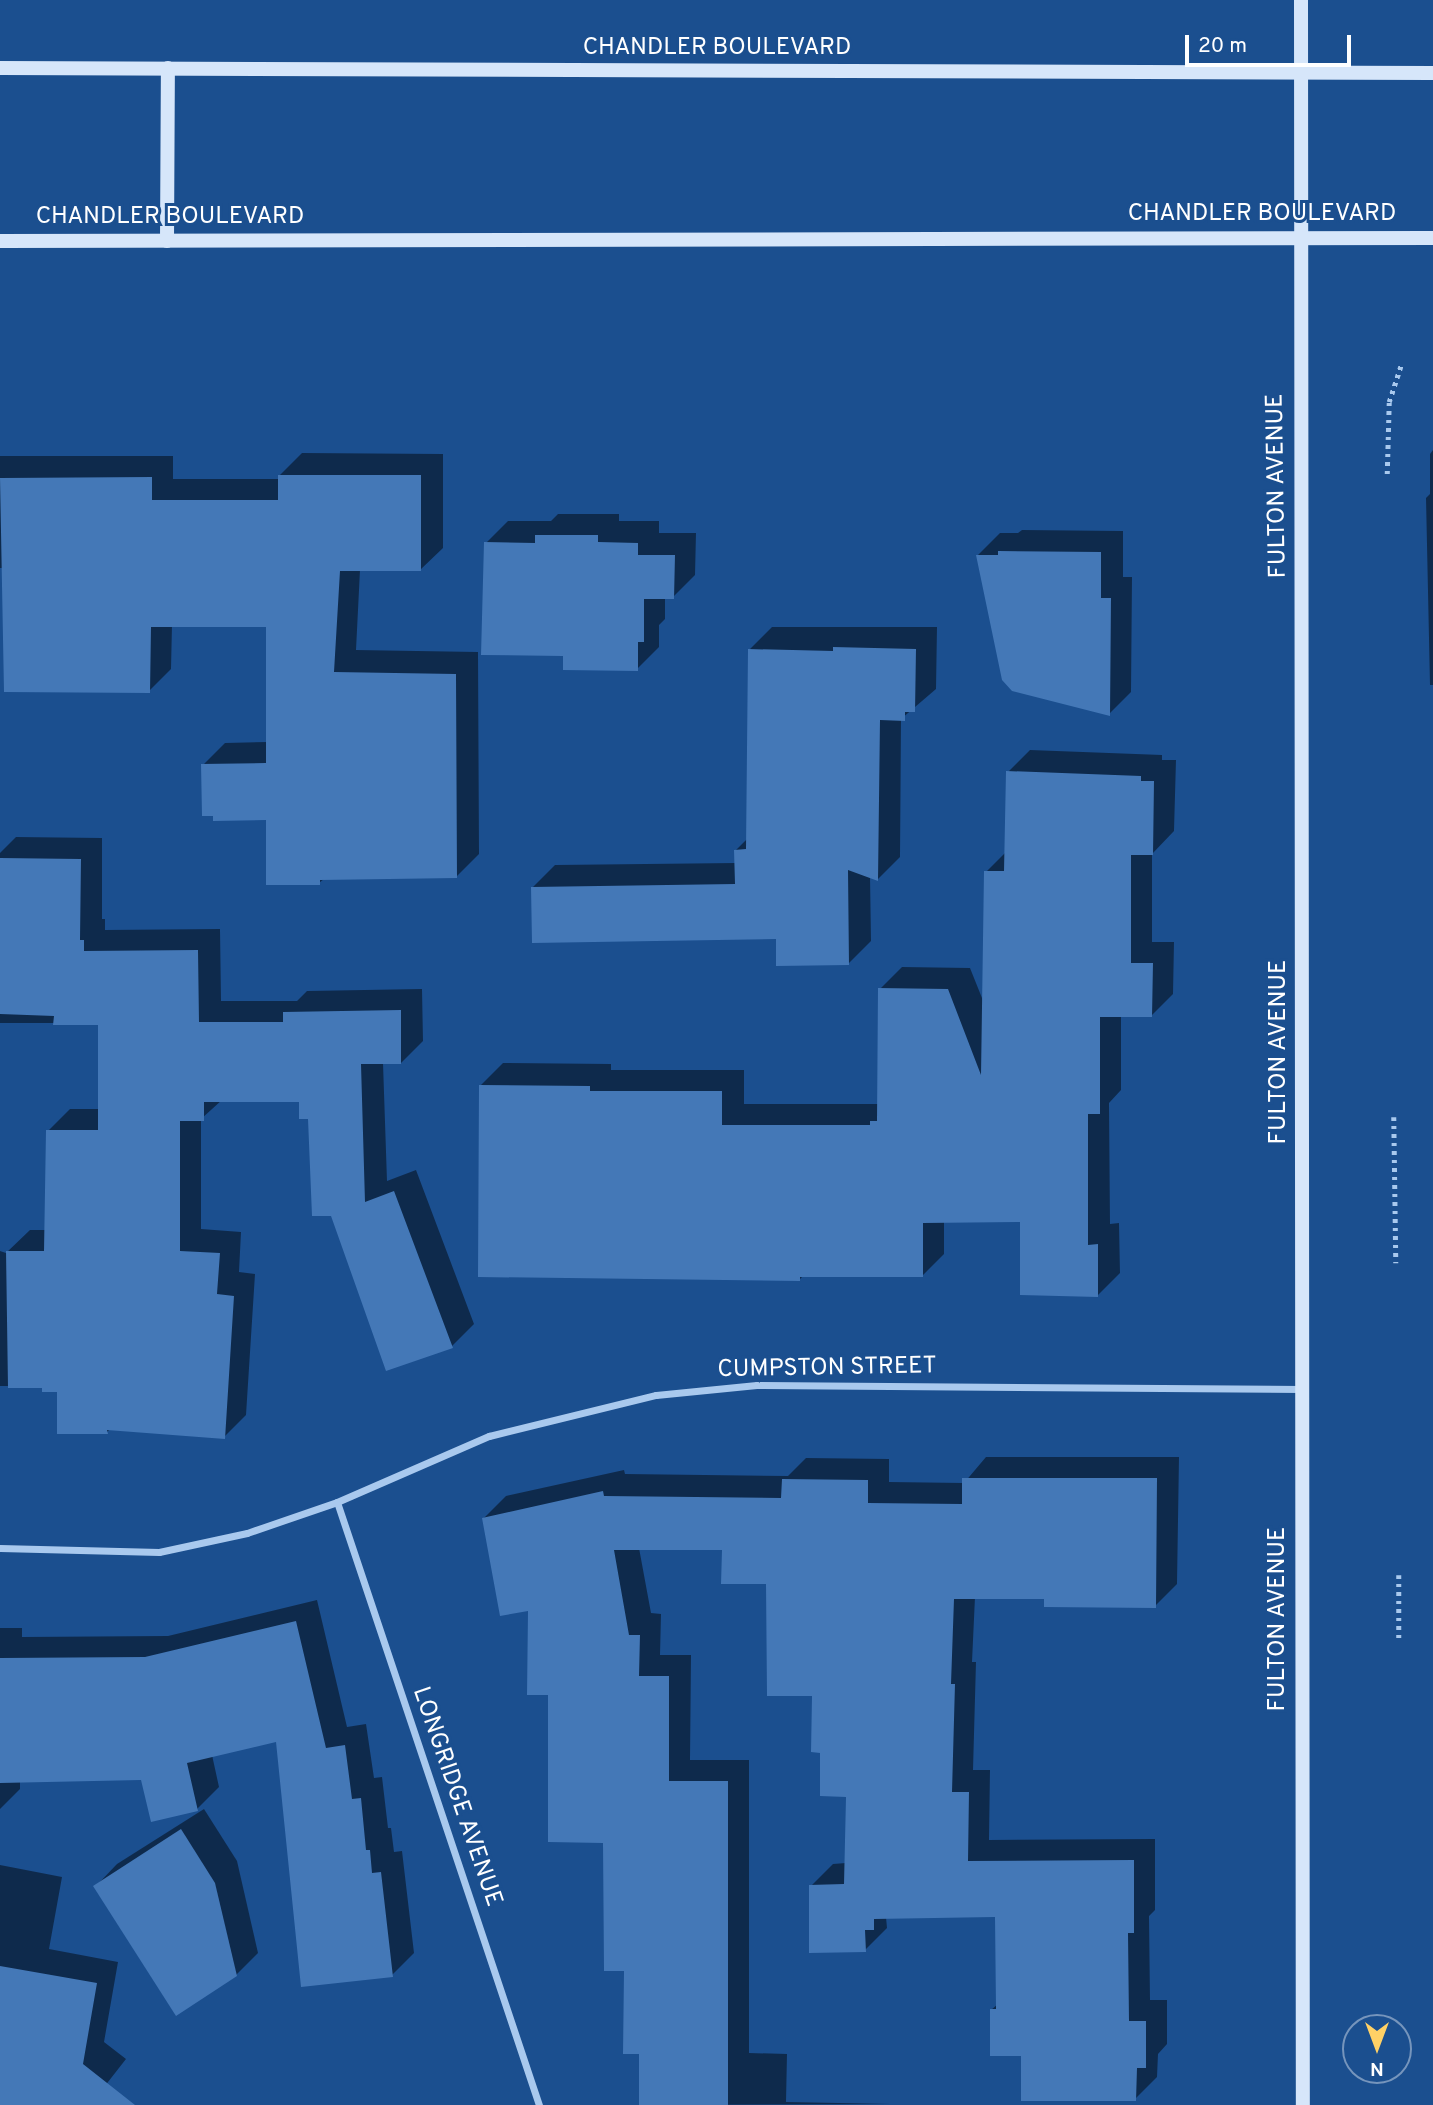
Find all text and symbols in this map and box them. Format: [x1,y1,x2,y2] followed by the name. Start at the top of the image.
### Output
[1188,21,1354,65] scale bar
[1198,33,1247,60] text: 20 m
[583,35,851,63] street label: CHANDLER BOULEVARD
[1128,201,1396,229] street label: CHANDLER BOULEVARD
[36,204,304,232] street label: CHANDLER BOULEVARD
[1262,393,1294,579] street label: FULTON AVENUE
[1266,959,1294,1145] street label: FULTON AVENUE
[717,1353,937,1385] street label: CUMPSTON STREET
[1265,1526,1293,1712] street label: FULTON AVENUE
[405,1683,507,1911] street label: LONGRIDGE AVENUE
[1342,2014,1412,2084] north arrow
[1370,2056,1384,2080] text: N

